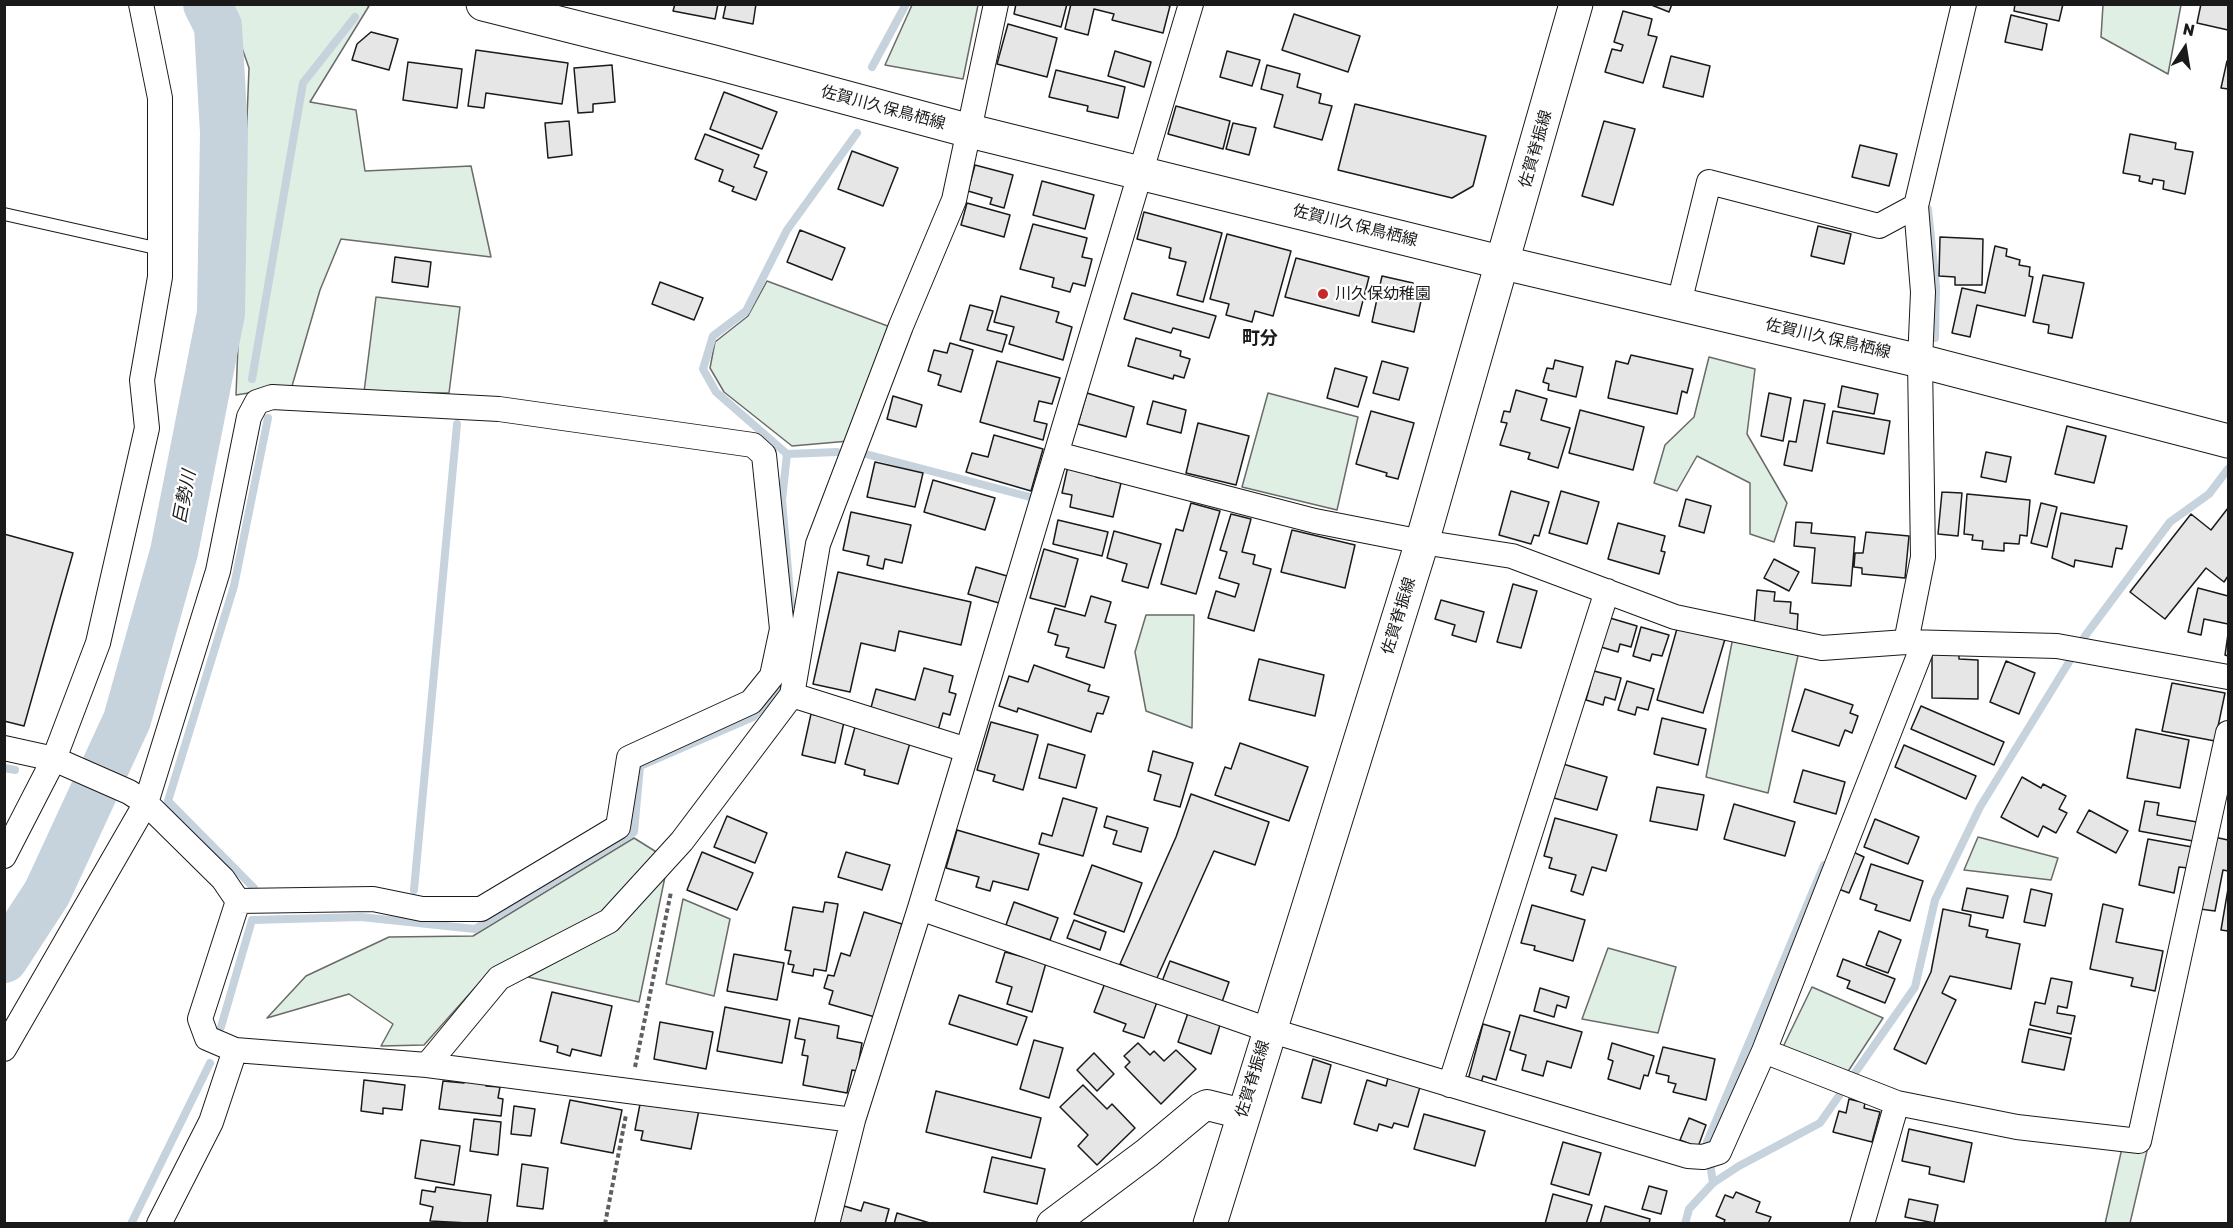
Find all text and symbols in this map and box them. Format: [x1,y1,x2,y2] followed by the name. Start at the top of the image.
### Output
[2155,18,2215,78] north arrow
[2181,19,2196,40] text: N
[819,82,947,134] street label: 佐賀川久保鳥栖線
[1516,108,1556,190] street label: 佐賀脊振線
[1291,201,1419,251] street label: 佐賀川久保鳥栖線
[1335,284,1431,304] place label: 川久保幼稚園
[1316,287,1330,301] marker: 川久保幼稚園
[1763,315,1893,363] street label: 佐賀川久保鳥栖線
[1242,328,1278,350] district label: 町分
[169,468,201,526] water label: 巨勢川
[1378,575,1420,657] street label: 佐賀脊振線
[1232,1038,1274,1120] street label: 佐賀脊振線

